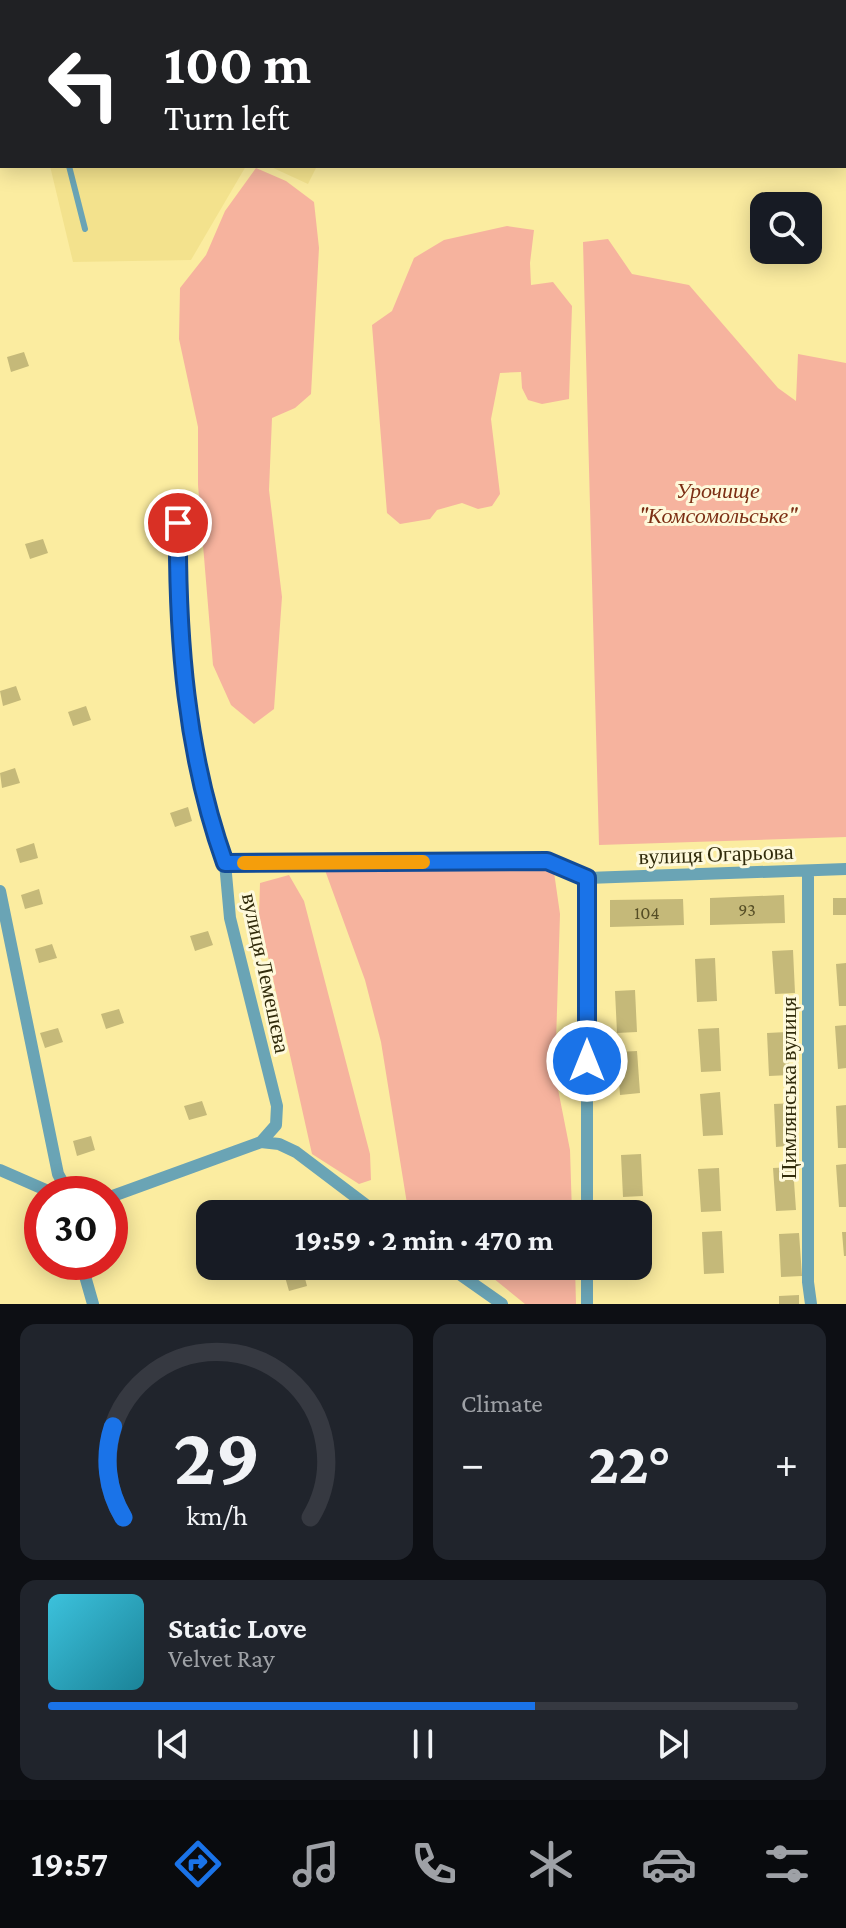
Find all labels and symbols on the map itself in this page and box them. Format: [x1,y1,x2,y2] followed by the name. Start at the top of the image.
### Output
[639,478,798,528] park label: Урочище "Комсомольське"
[144,489,212,557] pin
[638,839,794,869] street label: вулиця Огарьова
[237,891,295,1056] street label: вулиця Лемешєва
[738,900,756,920] house number: 93
[634,903,660,923] house number: 104
[776,997,801,1179] street label: Цимлянська вулиця
[545,1019,629,1103] position arrow
[24,1176,128,1280] speed limit sign: 30

